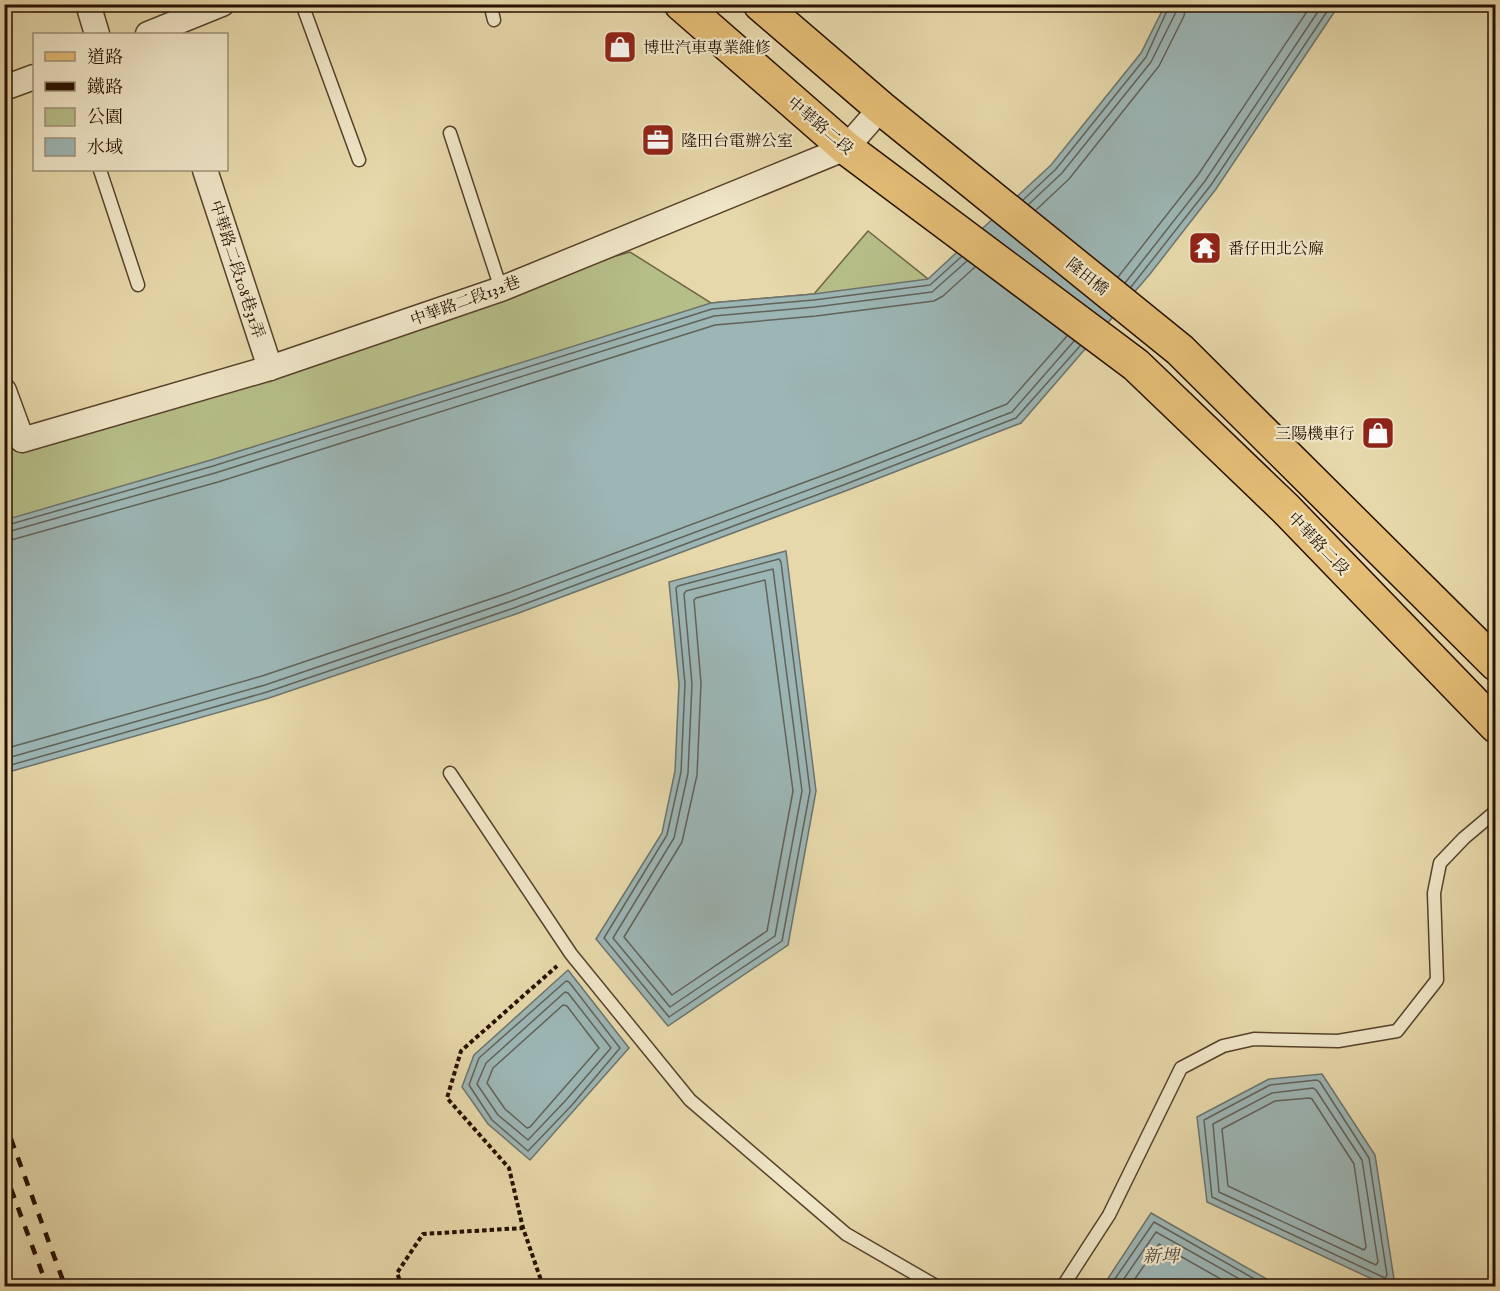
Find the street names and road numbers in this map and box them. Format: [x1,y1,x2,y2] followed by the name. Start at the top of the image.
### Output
[783,93,857,160] street label: 中華路二段
[204,198,268,341] street label: 中華路二段108巷31弄
[1062,255,1112,300] street label: 隆田橋
[408,273,523,331] street label: 中華路二段132巷
[1283,509,1353,580] street label: 中華路二段

